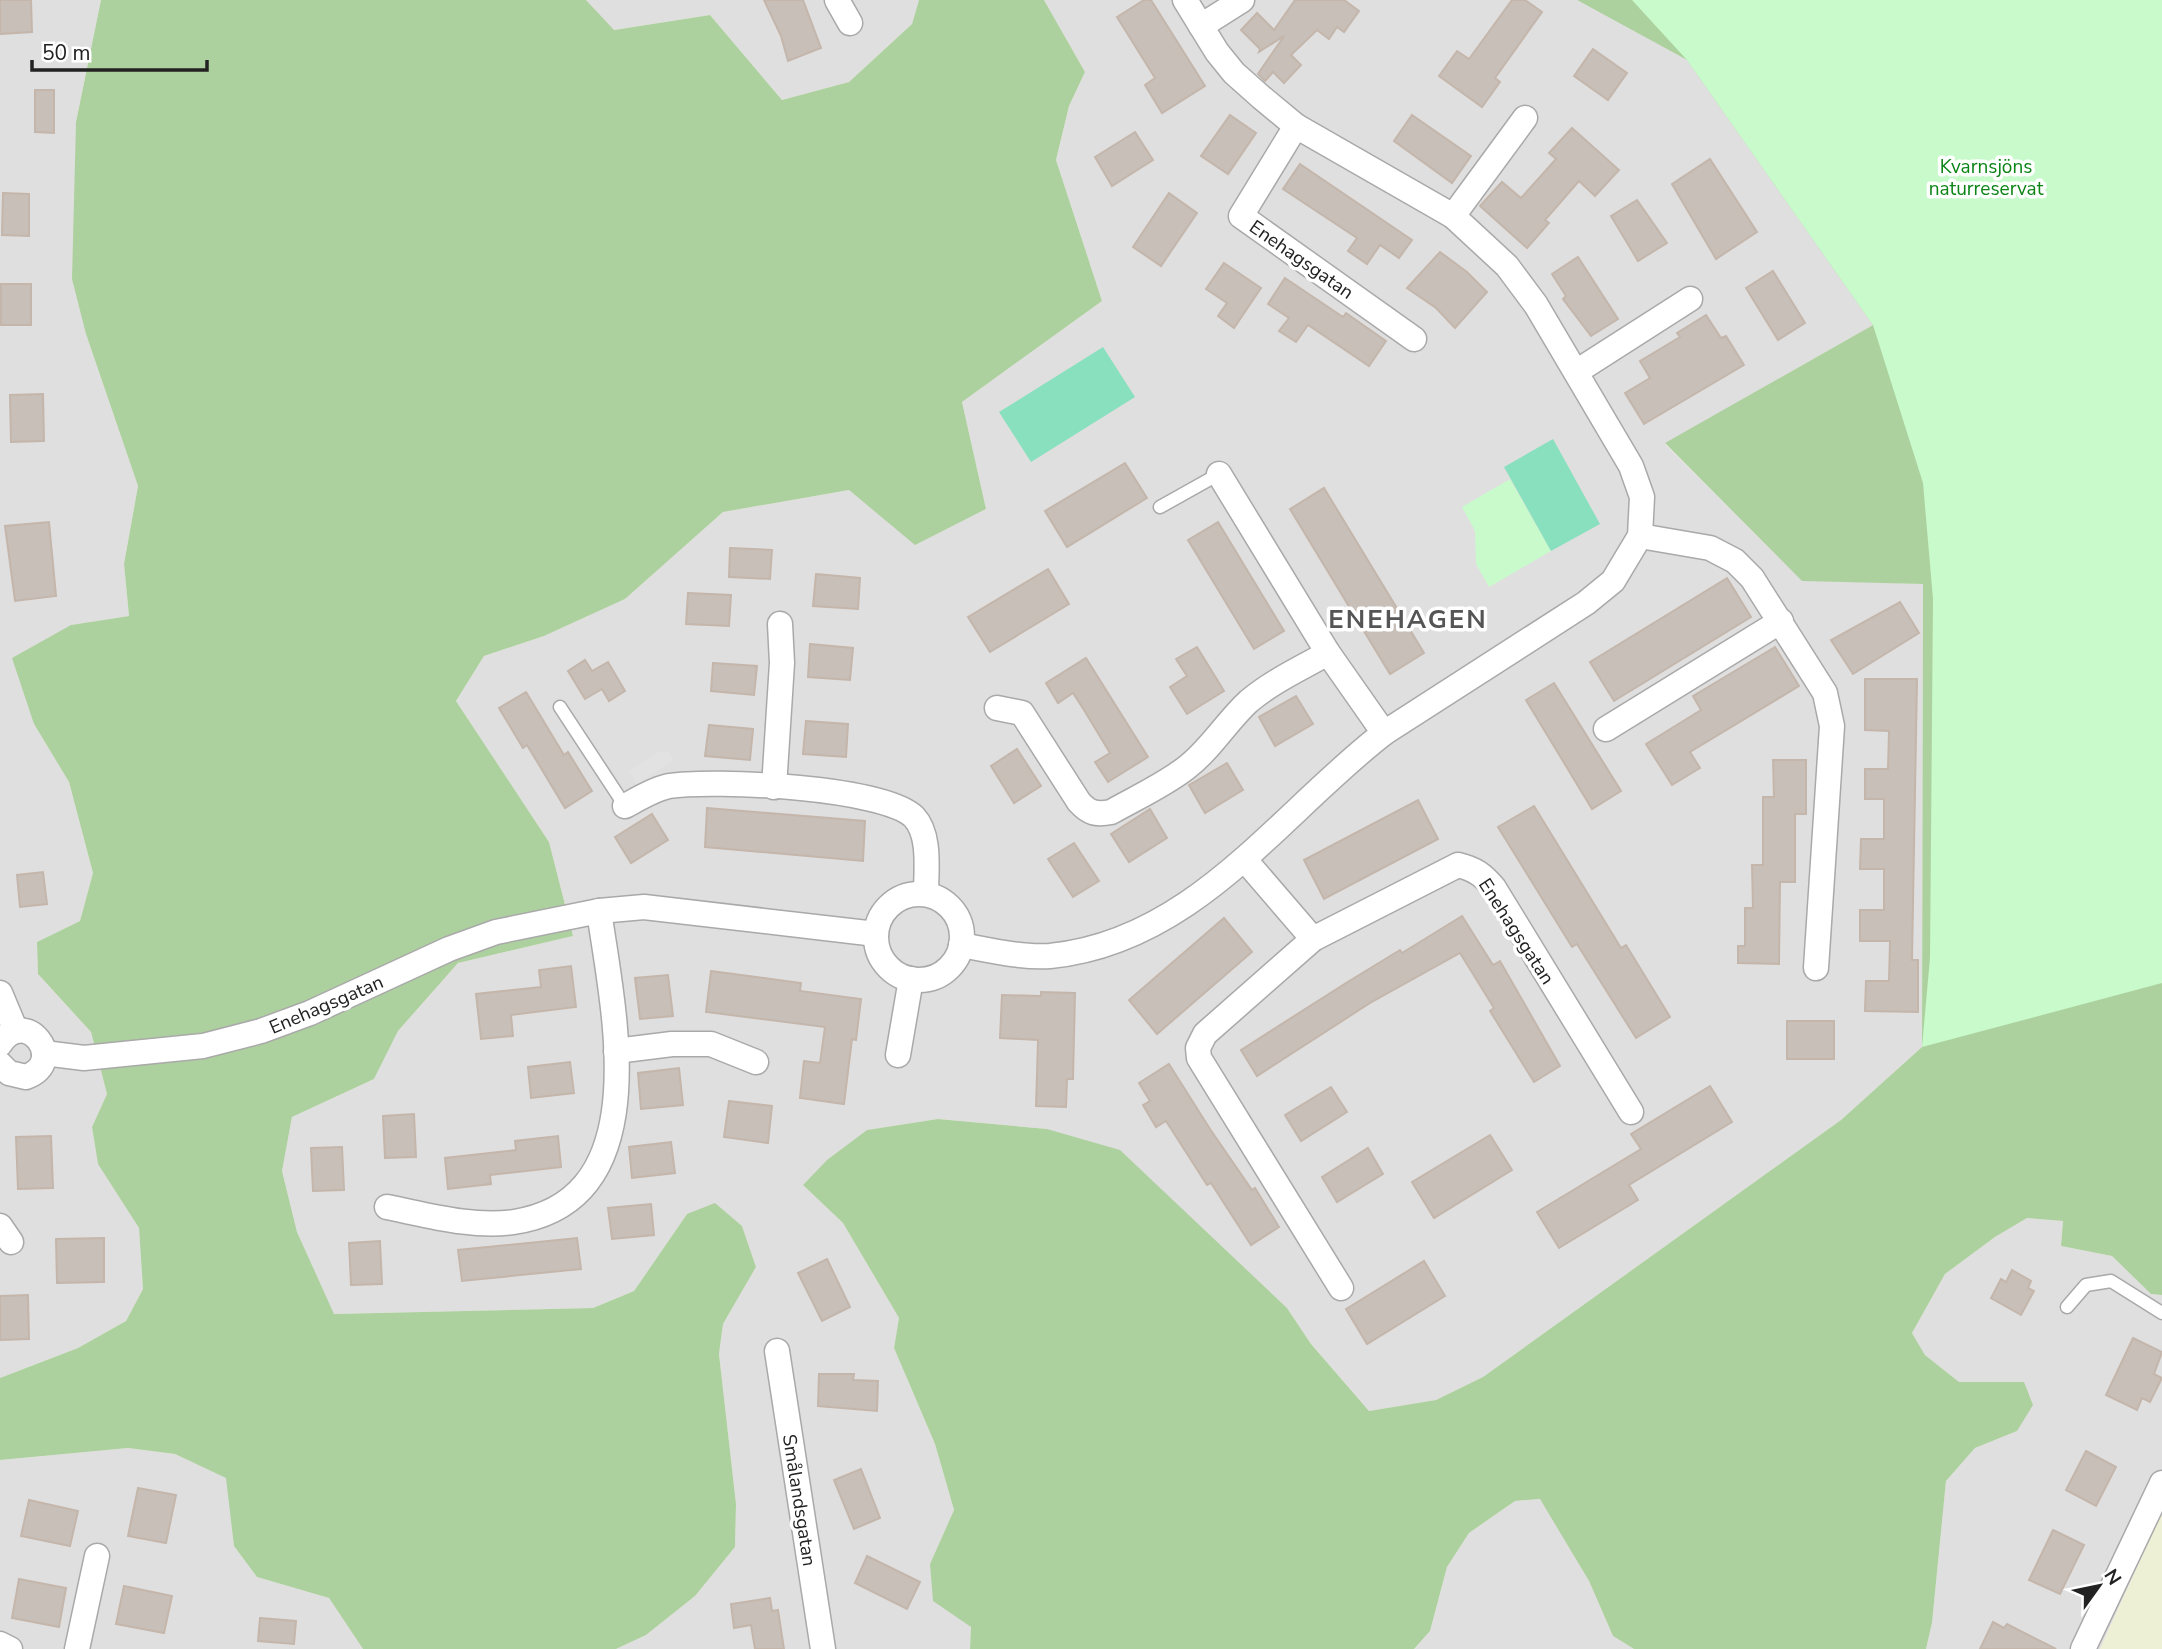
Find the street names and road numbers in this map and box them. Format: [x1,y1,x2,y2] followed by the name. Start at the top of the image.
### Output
[1244,214,1359,305] street label: Enehagsgatan
[1472,873,1560,990] street label: Enehagsgatan
[265,969,388,1041] street label: Enehagsgatan
[776,1432,822,1568] street label: Smålandsgatan

